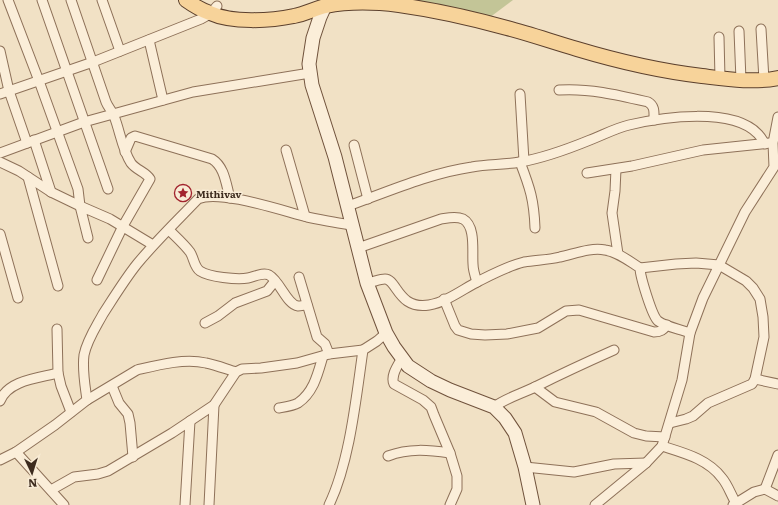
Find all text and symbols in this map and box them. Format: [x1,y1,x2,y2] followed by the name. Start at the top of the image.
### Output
[173,183,193,203] place icon: Mithivav
[196,186,242,201] place label: Mithivav
[12,453,52,493] north arrow
[28,476,38,492] text: N

